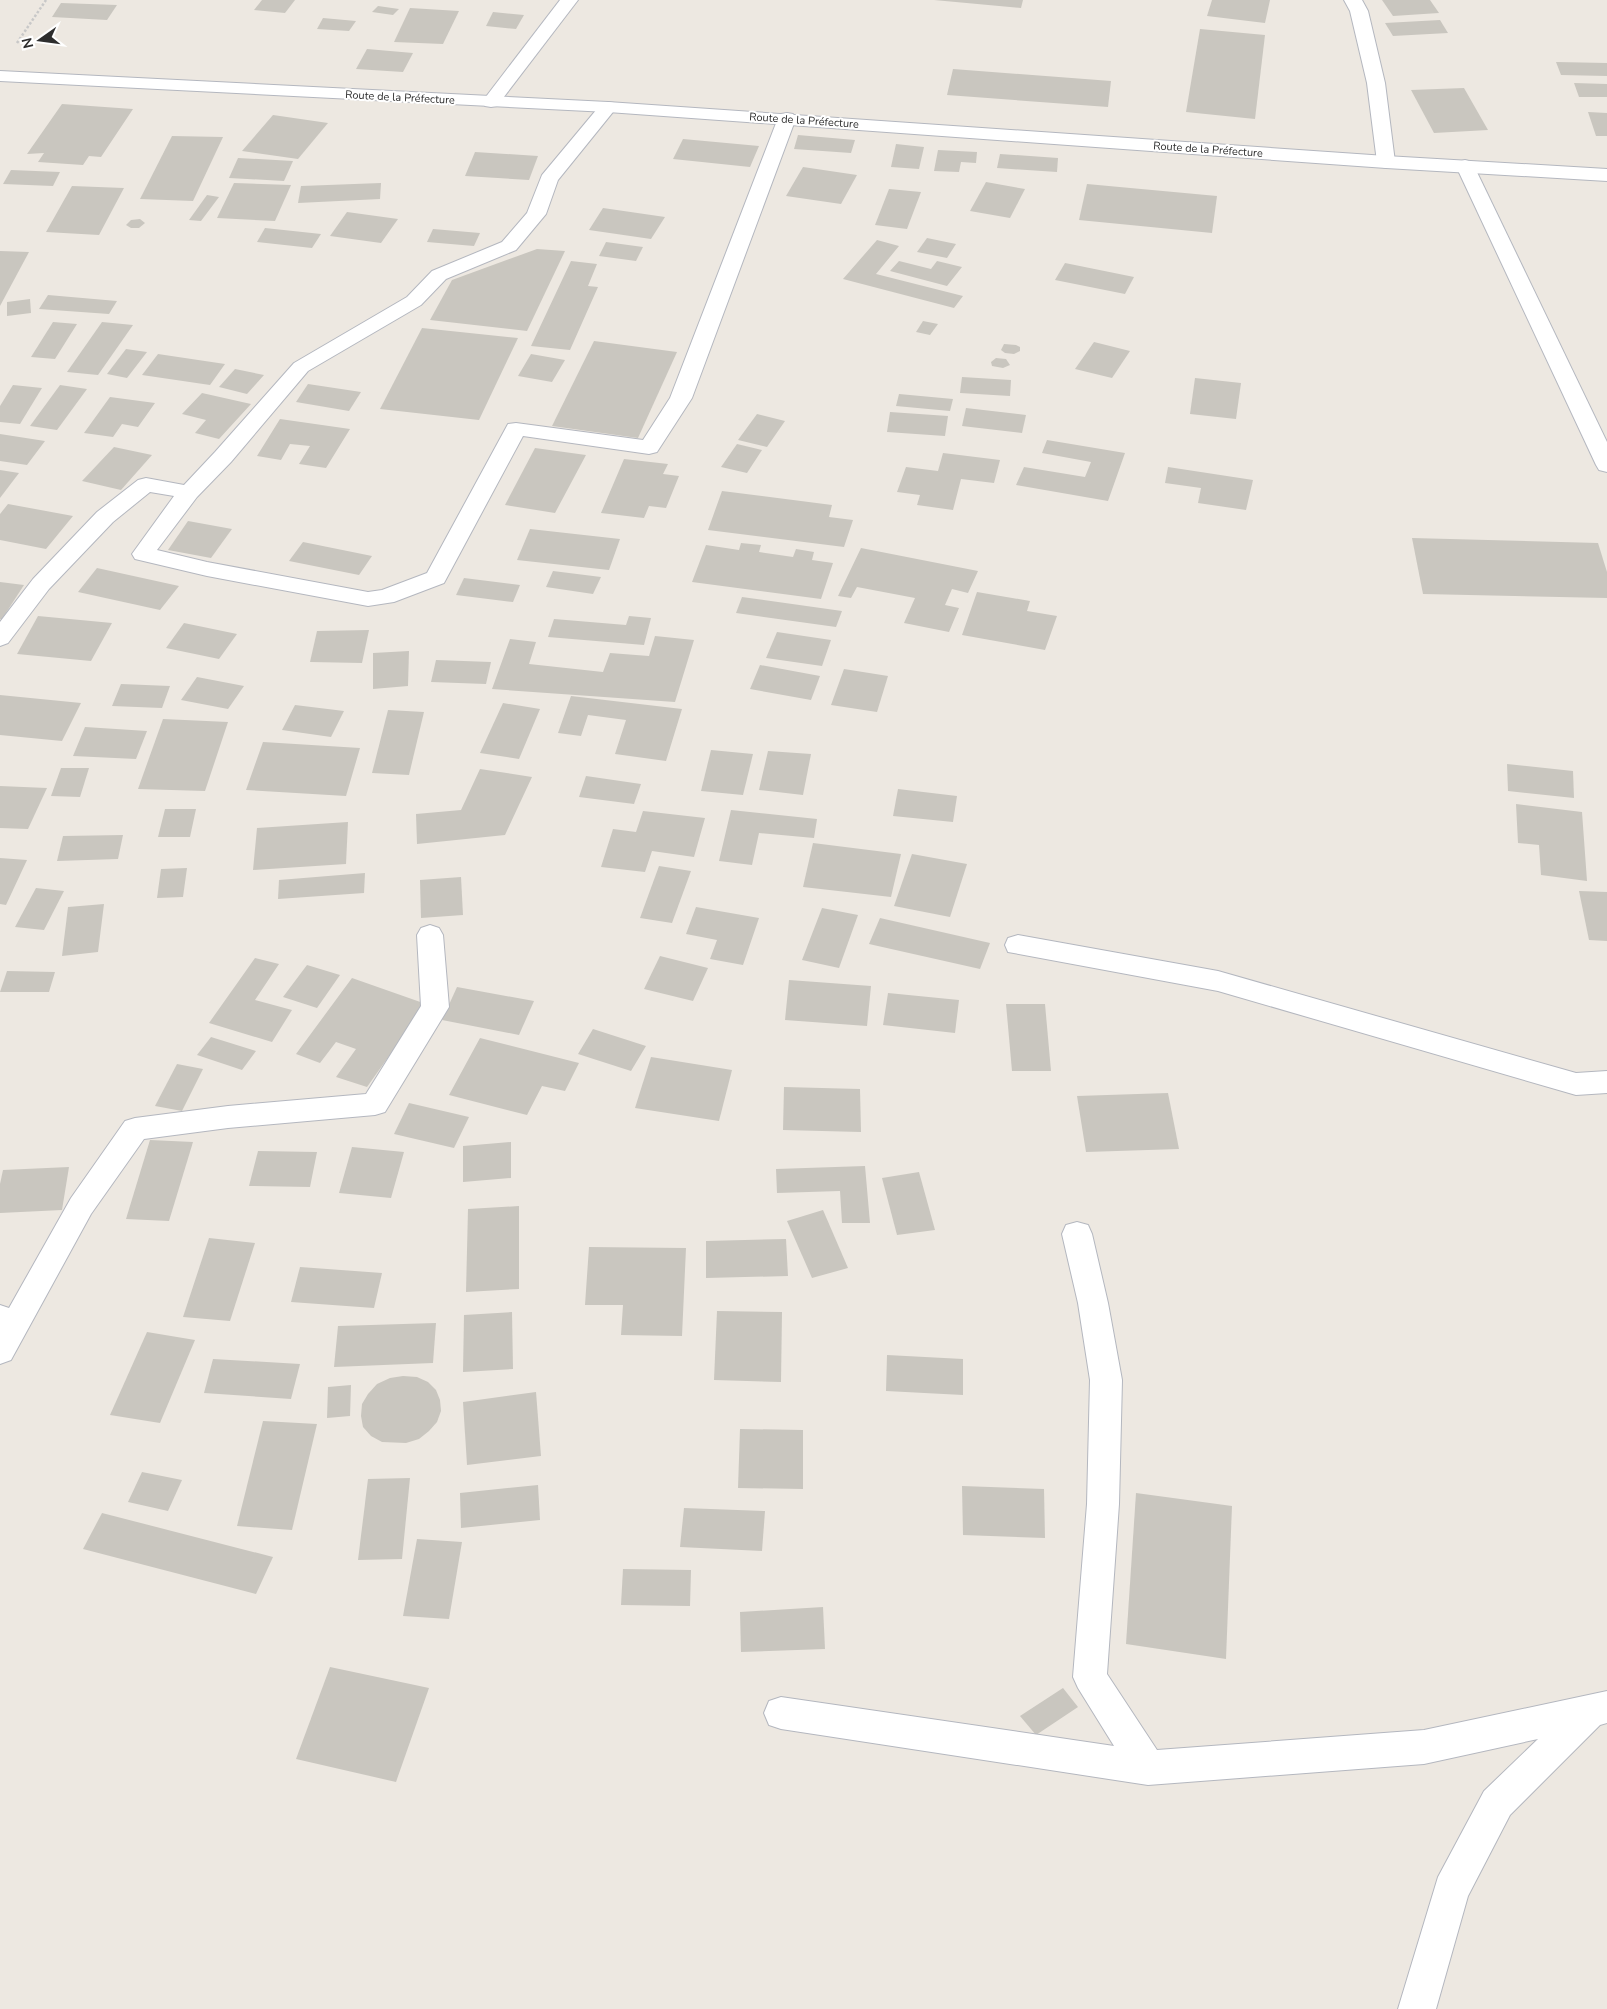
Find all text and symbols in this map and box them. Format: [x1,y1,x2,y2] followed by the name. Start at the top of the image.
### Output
[15,15,65,65] north arrow
[17,36,38,50] text: N
[345,87,455,108] street label: Route de la Préfecture
[749,109,859,132] street label: Route de la Préfecture
[1153,138,1263,161] street label: Route de la Préfecture

